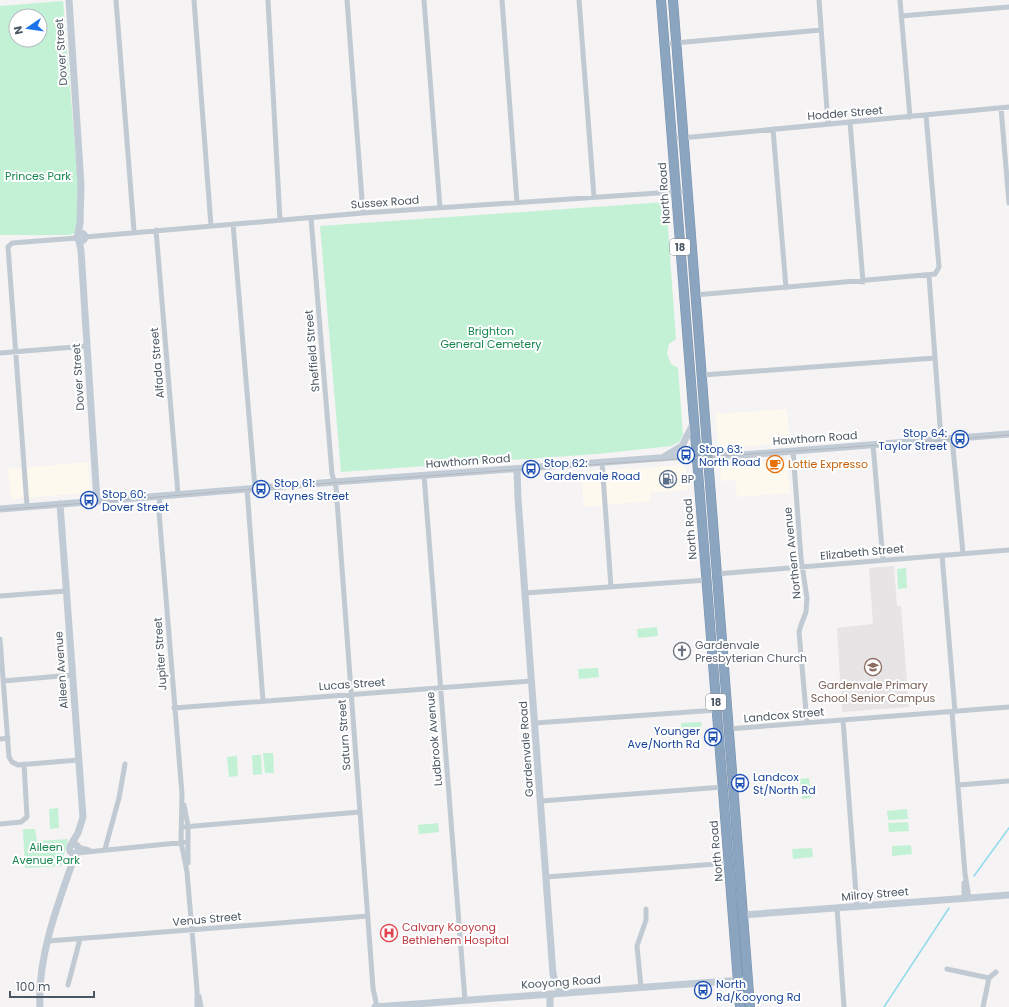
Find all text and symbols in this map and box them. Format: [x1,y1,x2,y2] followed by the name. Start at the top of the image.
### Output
[8,8,48,48] north arrow
[51,18,71,86] street label: Dover Street
[10,24,27,36] text: N
[807,102,883,124] street label: Hodder Street
[654,162,674,224] street label: North Road
[5,168,71,184] park label: Princes Park
[350,192,420,212] street label: Sussex Road
[670,239,690,255] road number: 18
[300,309,324,393] street label: Sheffield Street
[440,323,542,352] park label: Brighton General Cemetery
[146,327,168,399] street label: Alfada Street
[68,343,88,411] street label: Dover Street
[878,425,947,454] place label: Stop 64: Taylor Street
[772,427,858,449] street label: Hawthorn Road
[950,429,970,449] bus stop icon: Stop 64: Taylor Street
[699,441,760,470] place label: Stop 63: North Road
[676,445,696,465] bus stop icon: Stop 63: North Road
[425,450,511,472] street label: Hawthorn Road
[765,454,785,474] cafe icon: Lottie Expresso
[544,455,640,484] place label: Stop 62: Gardenvale Road
[788,456,868,472] place label: Lottie Expresso
[521,459,541,479] bus stop icon: Stop 62: Gardenvale Road
[658,469,678,489] fuel station icon: BP
[681,471,694,487] place label: BP
[274,475,349,504] place label: Stop 61: Raynes Street
[251,479,271,499] bus stop icon: Stop 61: Raynes Street
[102,486,169,515] place label: Stop 60: Dover Street
[79,490,99,510] bus stop icon: Stop 60: Dover Street
[679,498,701,560] street label: North Road
[779,506,805,600] street label: Northern Avenue
[819,540,905,564] street label: Elizabeth Street
[149,617,171,691] street label: Jupiter Street
[50,630,72,709] street label: Aileen Avenue
[695,637,807,666] place label: Gardenvale Presbyterian Church
[672,641,692,661] church icon: Gardenvale Presbyterian Church
[863,657,883,677] school or university icon: Gardenvale Primary School Senior Campus
[318,674,386,694] street label: Lucas Street
[811,677,935,706] place label: Gardenvale Primary School Senior Campus
[422,691,446,787] street label: Ludbrook Avenue
[706,694,726,710] road number: 18
[334,699,354,771] street label: Saturn Street
[515,701,537,797] street label: Gardenvale Road
[743,704,825,726] street label: Landcox Street
[627,723,700,752] place label: Younger Ave/North Rd
[703,727,723,747] bus stop icon: Younger Ave/North Rd
[753,769,816,798] place label: Landcox St/North Rd
[730,773,750,793] bus stop icon: Landcox St/North Rd
[705,820,727,882] street label: North Road
[12,839,80,868] park label: Aileen Avenue Park
[841,883,909,905] street label: Milroy Street
[172,908,242,930] street label: Venus Street
[402,919,509,948] place label: Calvary Kooyong Bethlehem Hospital
[379,923,399,943] hospital icon: Calvary Kooyong Bethlehem Hospital
[521,971,601,993] street label: Kooyong Road
[10,973,94,999] scale bar
[716,976,801,1005] place label: North Rd/Kooyong Rd
[16,978,50,995] text: 100 m
[693,980,713,1000] bus stop icon: North Rd/Kooyong Rd

